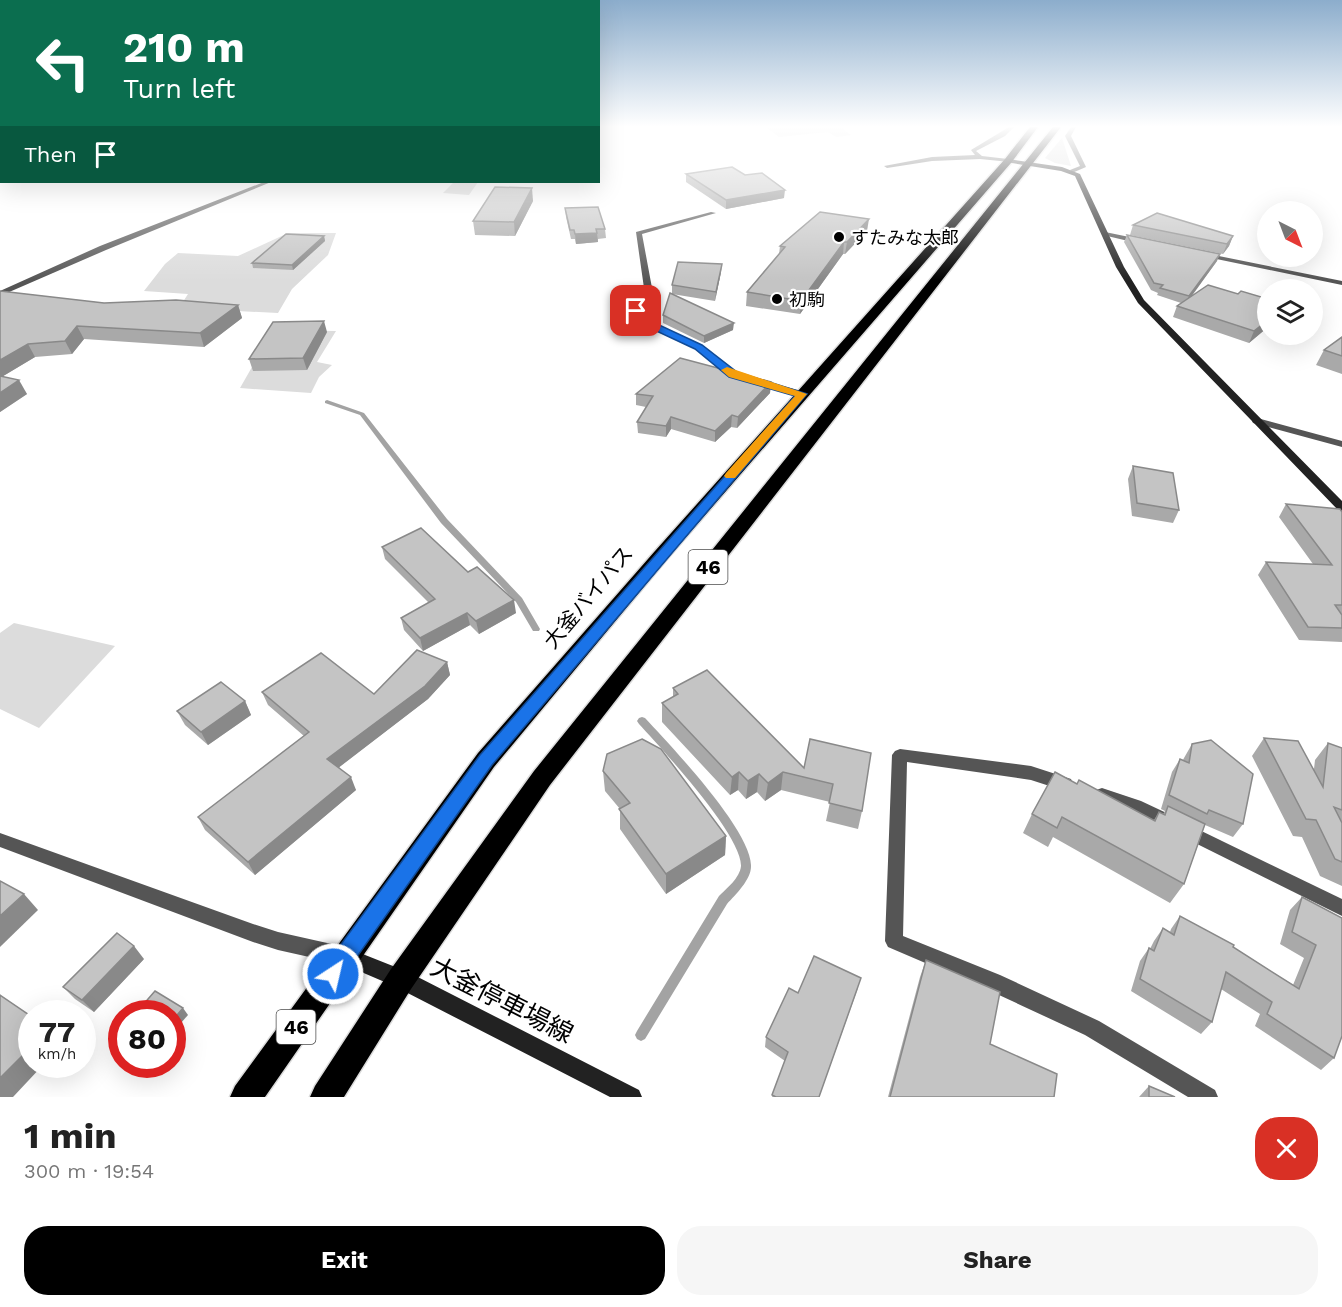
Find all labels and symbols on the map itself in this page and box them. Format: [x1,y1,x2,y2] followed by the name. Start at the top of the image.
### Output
[1257,201,1323,267] north arrow
[851,227,959,248] place label: すたみな太郎
[832,230,846,244] marker: すたみな太郎
[610,285,661,336] pin
[789,289,825,310] place label: 初駒
[770,292,784,306] marker: 初駒
[538,541,638,653] street label: 大釜バイパス
[688,550,728,584] road number: 46
[301,942,365,1006] position arrow
[426,951,578,1049] street label: 大釜停車場線
[108,1000,186,1078] speed limit sign: 80
[276,1010,316,1044] road number: 46

